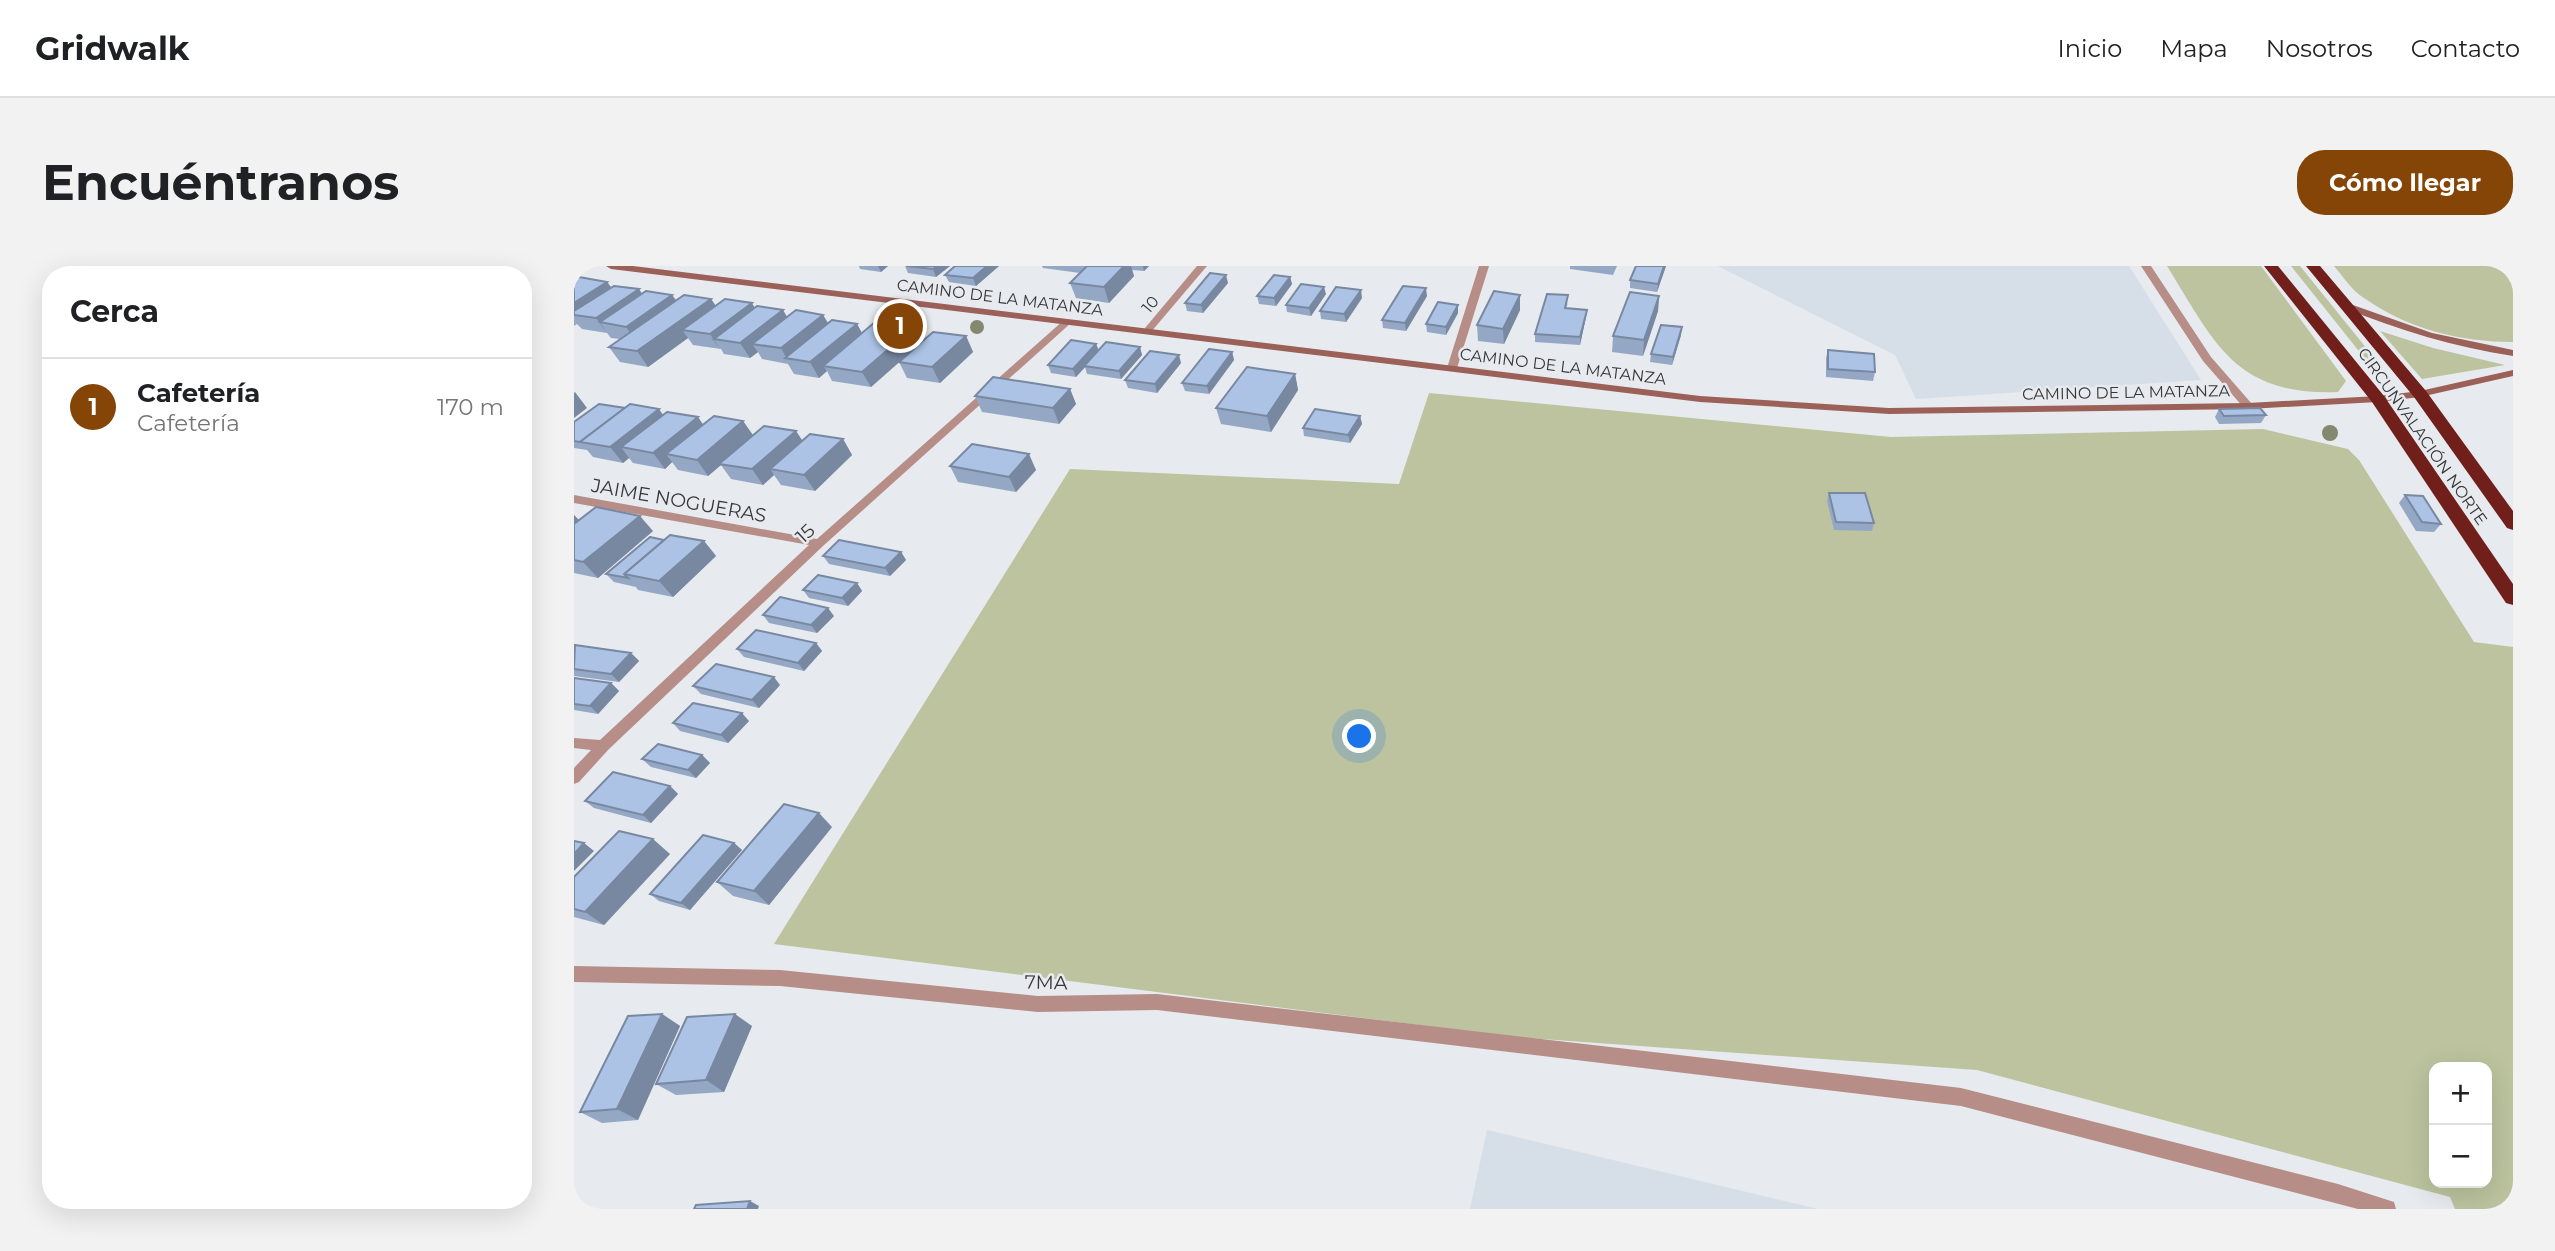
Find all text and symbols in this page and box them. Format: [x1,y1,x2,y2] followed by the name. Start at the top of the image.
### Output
[35,28,189,68] text: Gridwalk
[2057,34,2122,63] text: Inicio
[2160,34,2228,63] text: Mapa
[2266,34,2373,63] text: Nosotros
[2411,34,2520,63] text: Contacto
[2297,150,2513,215] button: Cómo llegar
[42,153,399,212] text: Encuéntranos
[896,275,1105,320] street label: CAMINO DE LA MATANZA
[1138,292,1163,317] street label: 10
[70,293,159,330] text: Cerca
[877,300,923,352] pin: 1
[1459,344,1668,389] street label: CAMINO DE LA MATANZA
[2354,344,2491,529] street label: CIRCUNVALACIÓN NORTE
[137,377,260,409] text: Cafetería
[2022,381,2231,404] street label: CAMINO DE LA MATANZA
[88,393,98,421] text: 1
[437,393,504,421] text: 170 m
[137,409,240,437] text: Cafetería
[589,474,768,527] street label: JAIME NOGUERAS
[791,519,820,548] street label: 15
[1342,719,1376,753] your location
[1024,971,1068,994] street label: 7MA
[2429,1062,2492,1188] map controls
[2429,1062,2492,1125] button: +
[2429,1125,2492,1188] button: −

